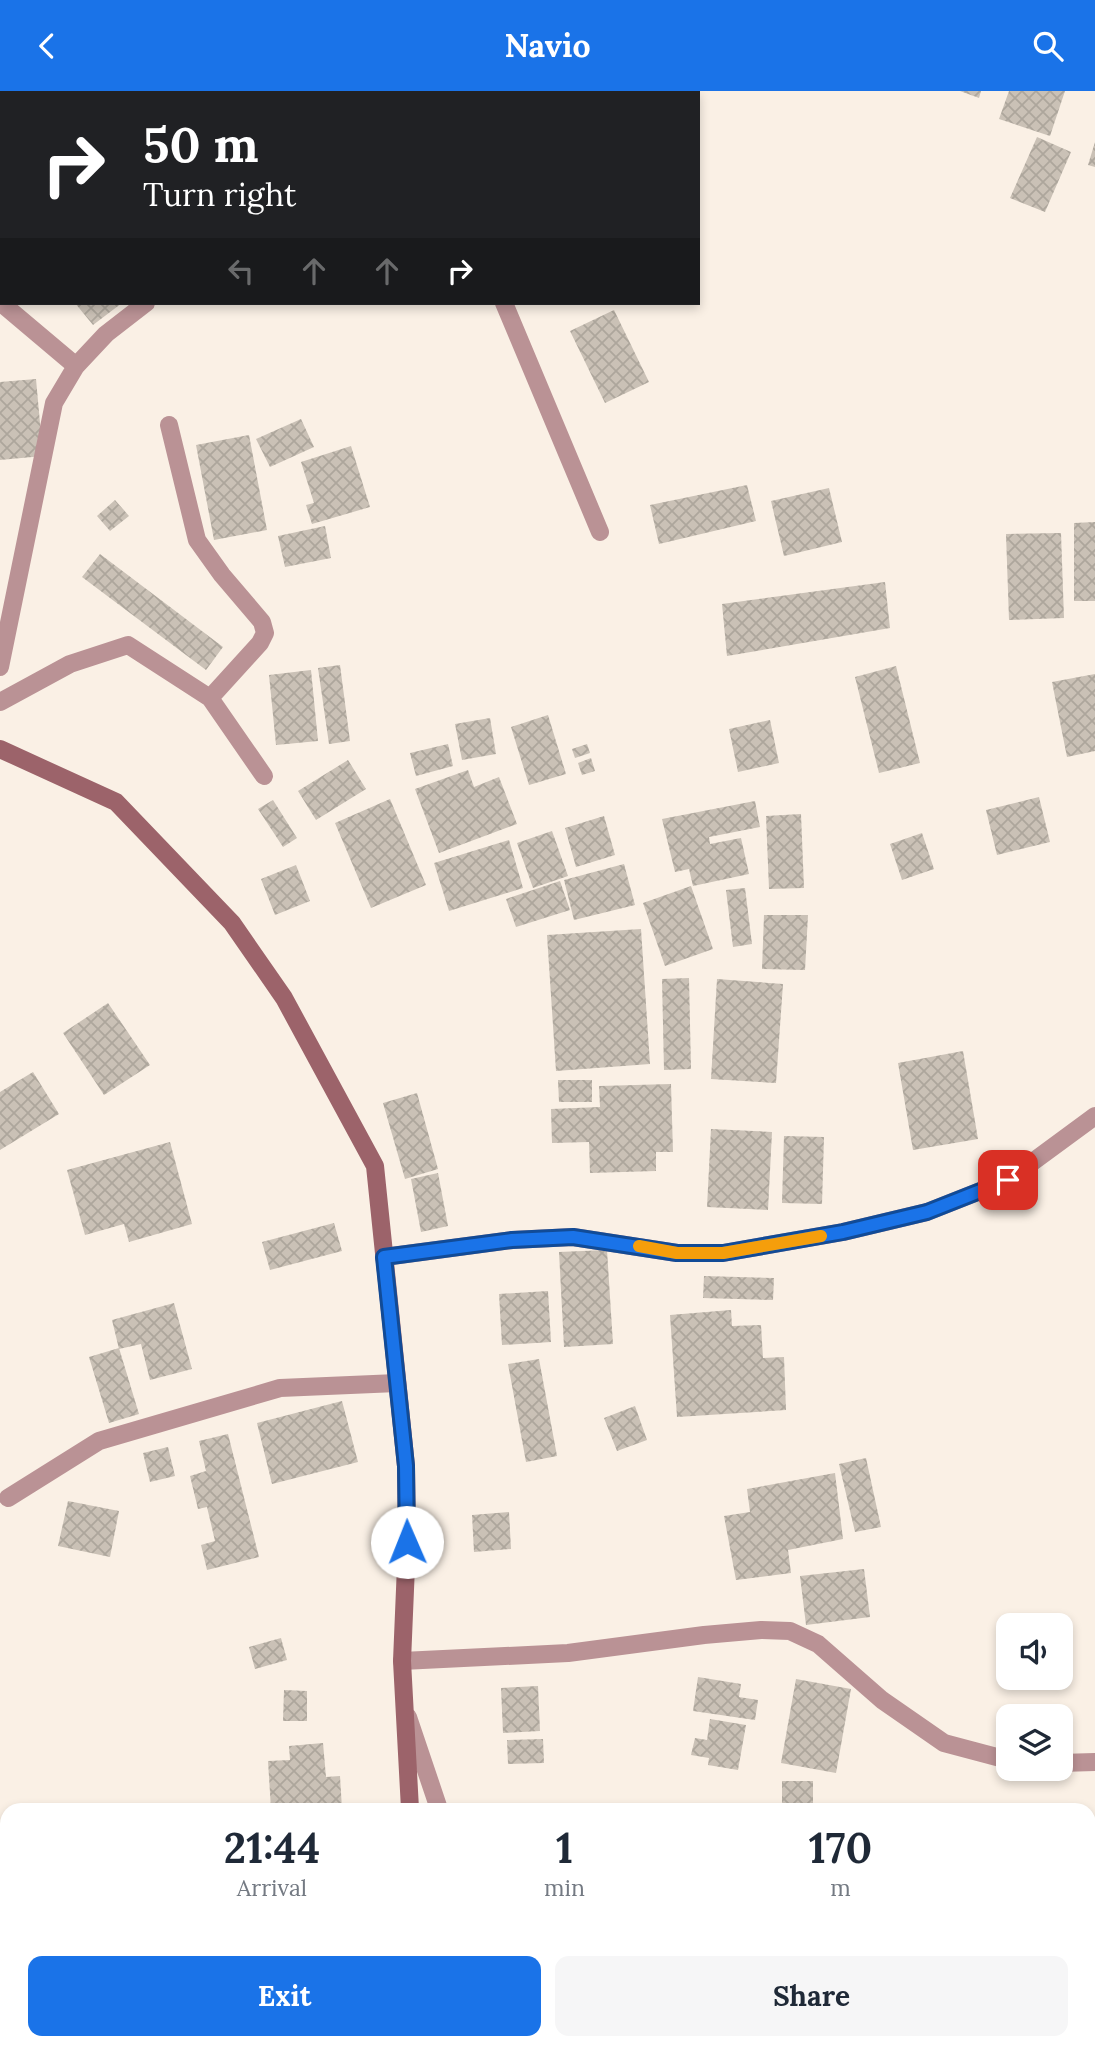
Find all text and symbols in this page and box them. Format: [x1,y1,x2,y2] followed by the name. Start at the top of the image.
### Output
[504,25,591,66] text: Navio
[28,27,66,65] icon: back
[1029,27,1067,65] icon: search
[143,113,259,175] text: 50 m
[28,119,119,210] icon: right
[143,174,296,215] text: Turn right
[222,252,260,290] icon: left
[295,252,333,290] icon: ahead
[368,252,406,290] icon: ahead
[441,252,479,290] icon: right
[978,1150,1038,1210] pin
[989,1161,1027,1199] icon: arrive
[370,1505,444,1579] position arrow
[996,1613,1073,1781] map controls
[996,1613,1073,1690] button: sound
[996,1704,1073,1781] button: layers
[224,1821,320,1875] text: 21:44
[556,1821,573,1875] text: 1
[809,1821,872,1875] text: 170
[237,1873,307,1902] text: Arrival
[544,1873,585,1902] text: min
[830,1873,851,1902] text: m
[28,1956,541,2036] button: Exit
[555,1956,1068,2036] button: Share

